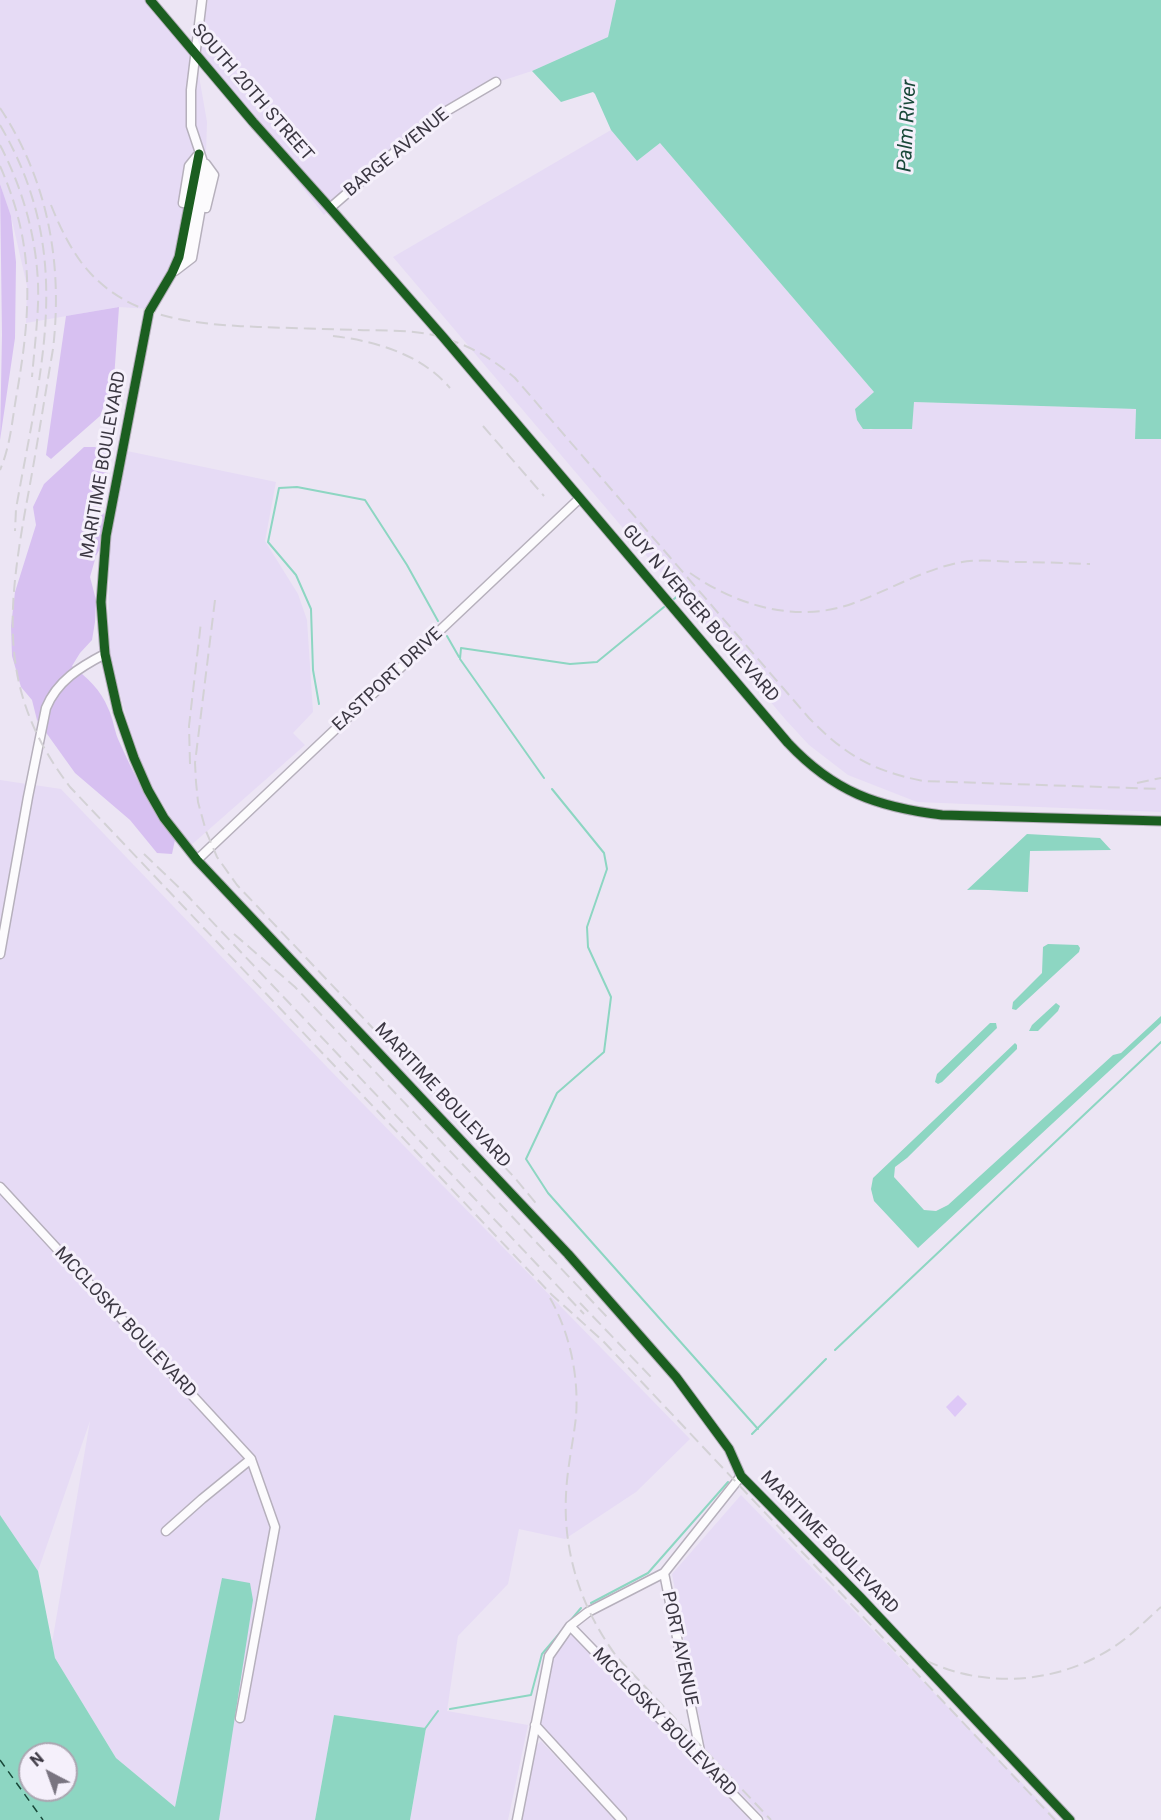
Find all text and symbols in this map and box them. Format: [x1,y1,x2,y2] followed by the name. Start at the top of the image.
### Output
[186,20,318,166] street label: SOUTH 20TH STREET
[894,79,922,173] water label: Palm River
[340,104,454,202] street label: BARGE AVENUE
[77,370,131,560] street label: MARITIME BOULEVARD
[617,521,783,707] street label: GUY N VERGER BOULEVARD
[329,624,447,736] street label: EASTPORT DRIVE
[369,1019,515,1173] street label: MARITIME BOULEVARD
[49,1243,201,1403] street label: MCCLOSKY BOULEVARD
[755,1467,903,1619] street label: MARITIME BOULEVARD
[656,1590,702,1708] street label: PORT AVENUE
[587,1644,741,1802] street label: MCCLOSKY BOULEVARD
[18,1742,78,1802] north arrow
[27,1749,48,1770] text: N

